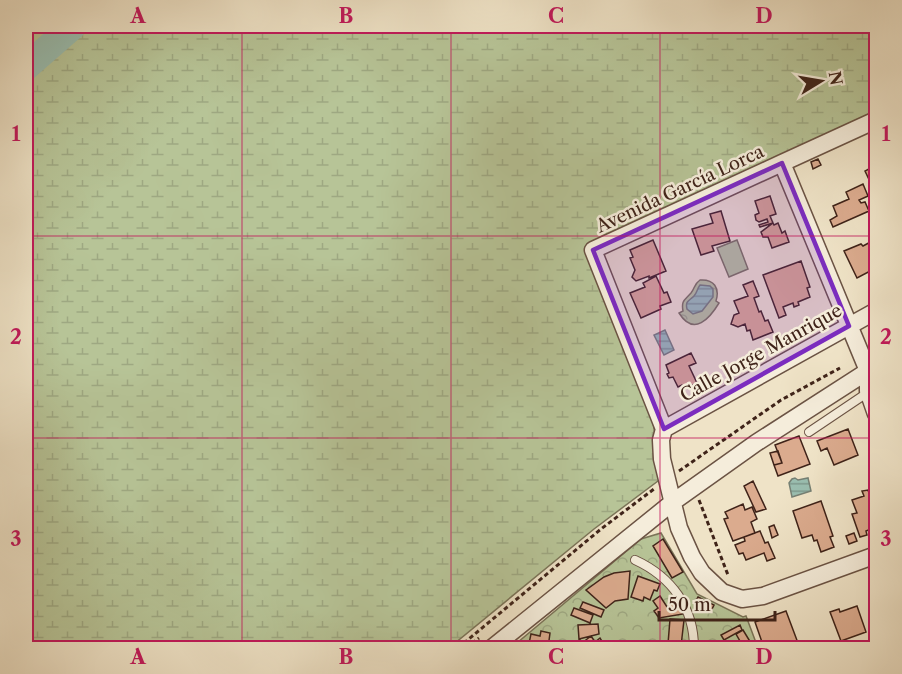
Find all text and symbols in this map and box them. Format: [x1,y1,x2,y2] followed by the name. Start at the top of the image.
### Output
[129,4,146,28] text: A
[339,4,354,28] text: B
[548,4,564,28] text: C
[755,4,773,28] text: D
[791,51,851,111] north arrow
[825,69,847,87] text: N
[12,122,21,146] text: 1
[882,122,891,146] text: 1
[592,140,768,238] street label: Avenida García Lorca
[676,299,846,407] street label: Calle Jorge Manrique
[10,325,22,349] text: 2
[880,325,892,349] text: 2
[10,527,22,551] text: 3
[880,527,892,551] text: 3
[659,584,774,622] scale bar
[668,594,711,616] text: 50 m
[129,645,146,669] text: A
[339,645,354,669] text: B
[548,645,564,669] text: C
[755,645,773,669] text: D

